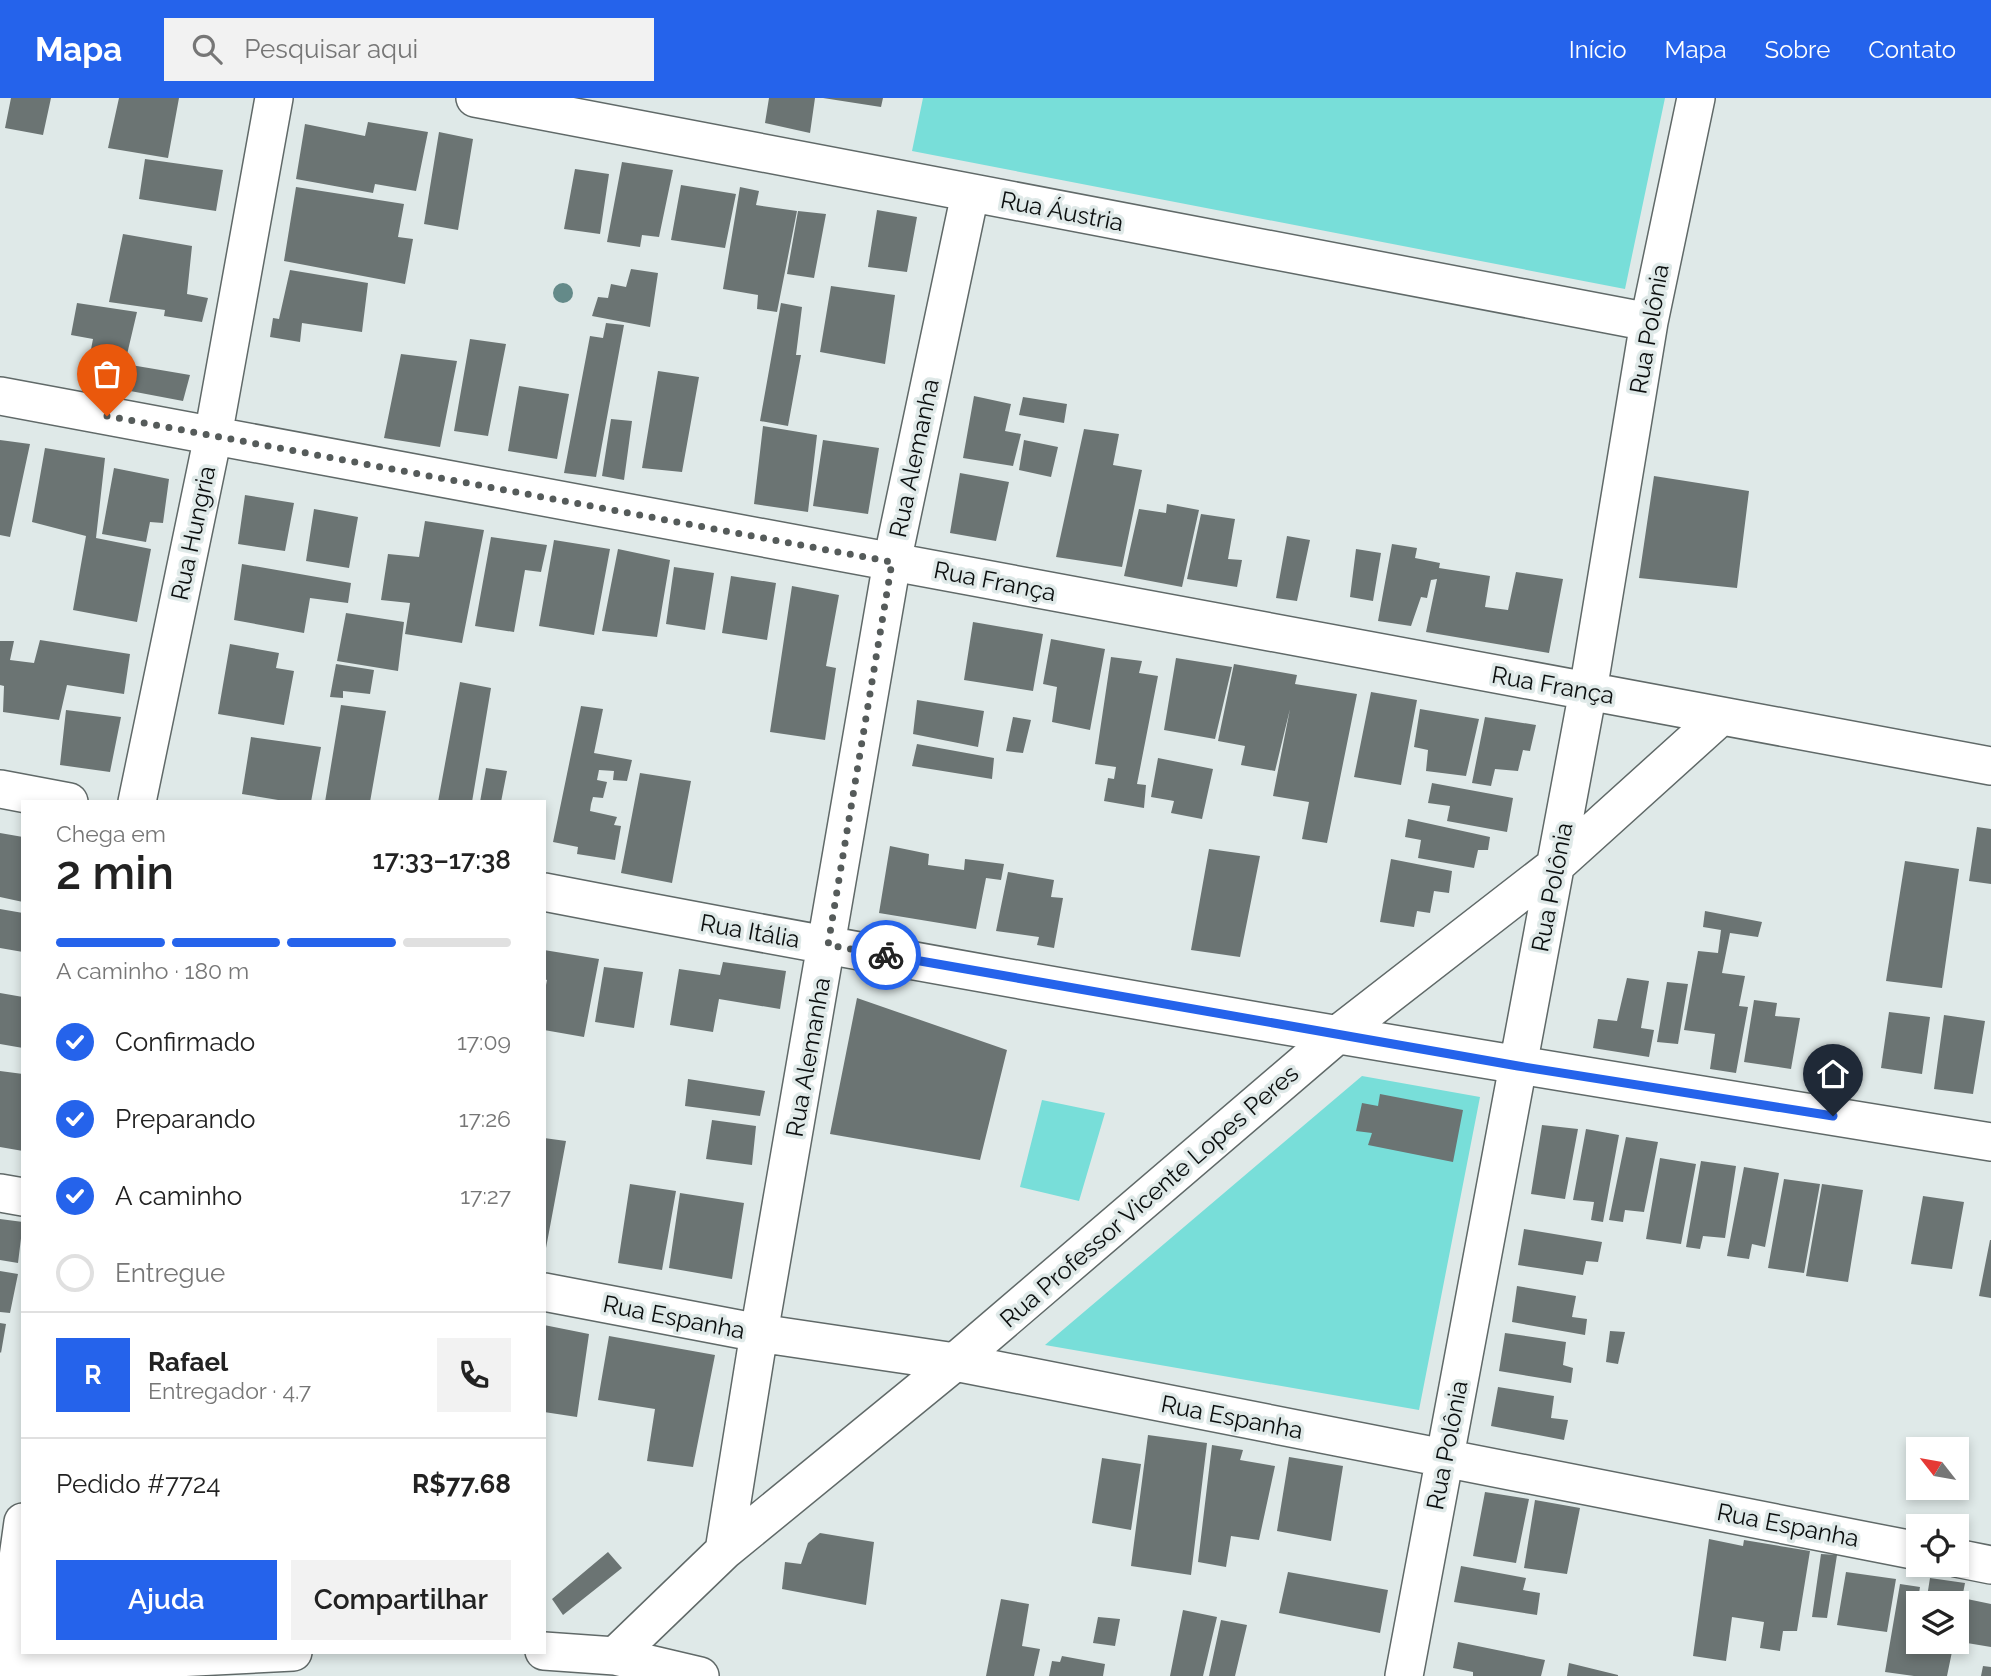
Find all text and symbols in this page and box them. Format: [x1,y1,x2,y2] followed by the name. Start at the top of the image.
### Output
[164,18,654,81] search box
[35,30,122,69] text: Mapa
[188,30,226,68] icon: search
[244,34,418,64] text: Pesquisar aqui
[1569,35,1627,64] text: Início
[1665,35,1726,64] text: Mapa
[1764,35,1830,64] text: Sobre
[1868,35,1956,64] text: Contato
[998,185,1126,237] street label: Rua Áustria
[1623,262,1675,396] street label: Rua Polônia
[77,344,137,416] pin
[88,355,126,393] icon: bag
[883,376,945,540] street label: Rua Alemanha
[165,463,221,603] street label: Rua Hungria
[931,555,1059,607] street label: Rua França
[1489,660,1617,710] street label: Rua França
[56,820,166,847] text: Chega em
[1525,820,1579,954] street label: Rua Polônia
[373,845,511,875] text: 17:33–17:38
[56,846,174,900] text: 2 min
[698,908,802,954] street label: Rua Itália
[851,920,921,990] courier
[867,936,905,974] icon: bike
[56,957,249,984] text: A caminho · 180 m
[780,975,836,1139] street label: Rua Alemanha
[56,1023,94,1061] icon: check
[115,1027,255,1057] text: Confirmado
[457,1028,511,1055] text: 17:09
[1803,1044,1863,1116] pin
[1814,1055,1852,1093] icon: home
[994,1058,1304,1334] street label: Rua Professor Vicente Lopes Peres
[56,1100,94,1138] icon: check
[115,1104,255,1134] text: Preparando
[459,1105,511,1132] text: 17:26
[56,1177,94,1215] icon: check
[115,1181,242,1211] text: A caminho
[460,1182,511,1209] text: 17:27
[115,1258,225,1288] text: Entregue
[601,1289,747,1345] street label: Rua Espanha
[437,1338,511,1412] button: phone
[148,1347,228,1377] text: Rafael
[84,1360,102,1390] text: R
[148,1377,311,1404] text: Entregador · 4.7
[1420,1378,1474,1512] street label: Rua Polônia
[1159,1389,1305,1445] street label: Rua Espanha
[1906,1437,1969,1500] north arrow
[1906,1437,1969,1654] map controls
[56,1469,221,1499] text: Pedido #7724
[412,1469,511,1499] text: R$77.68
[1715,1497,1861,1553] street label: Rua Espanha
[1906,1514,1969,1577] button: locate
[56,1560,277,1640] button: Ajuda
[291,1560,511,1640] button: Compartilhar
[1906,1591,1969,1654] button: layers

